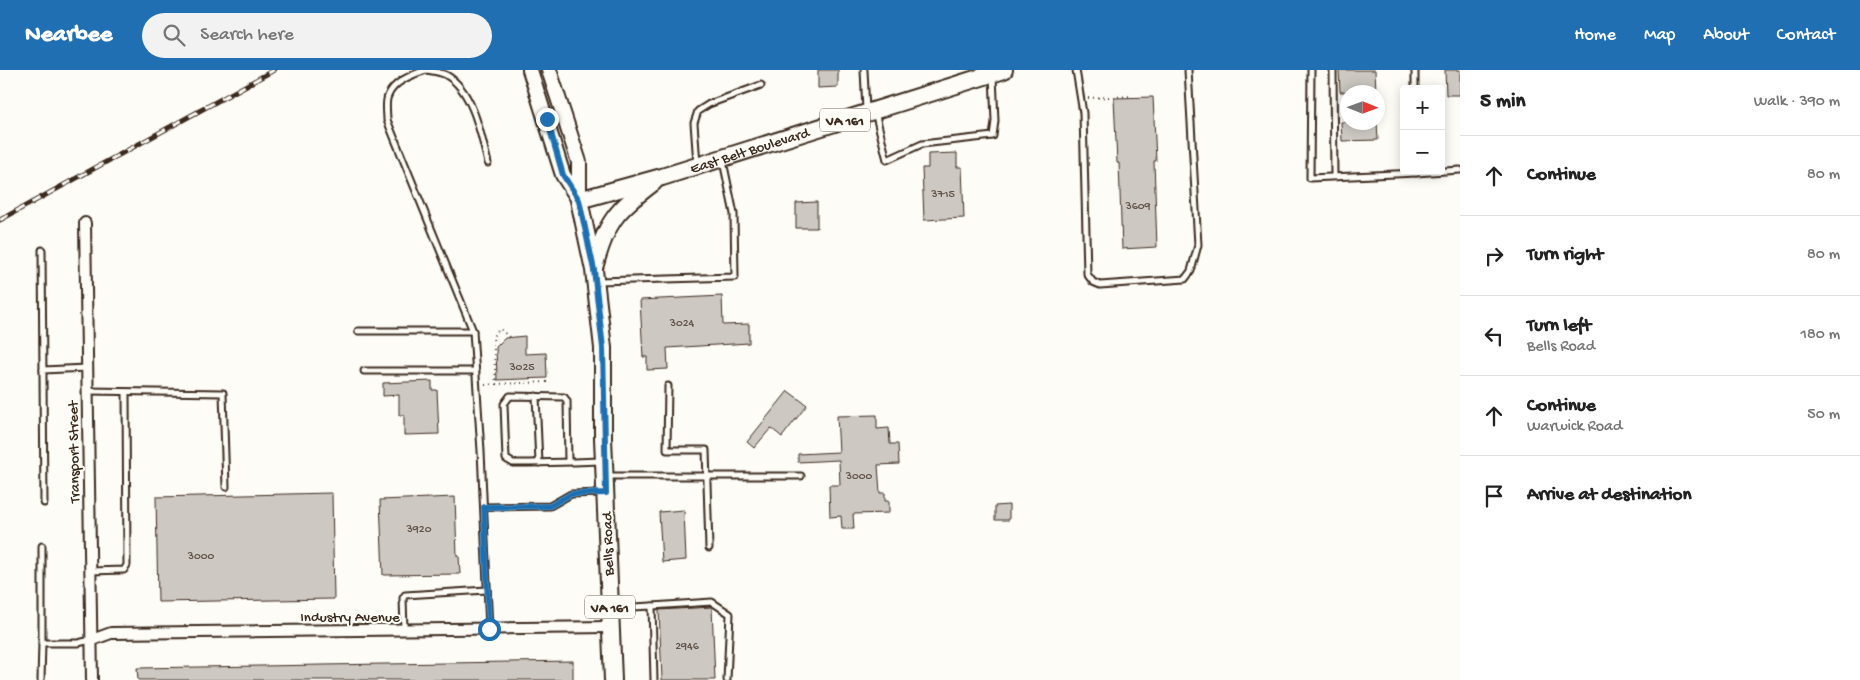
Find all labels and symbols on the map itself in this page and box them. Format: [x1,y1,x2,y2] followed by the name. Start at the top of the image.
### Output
[1340,85,1385,130] north arrow
[536,108,559,131] route end
[820,108,870,132] road number: VA 161
[688,124,813,179] street label: East Belt Boulevard
[930,188,955,202] house number: 3715
[1124,200,1151,214] house number: 3609
[669,317,695,331] house number: 3024
[508,361,535,375] house number: 3025
[65,399,85,504] street label: Transport Street
[845,470,873,484] house number: 3000
[599,511,619,577] street label: Bells Road
[406,523,432,537] house number: 3920
[187,550,215,564] house number: 3000
[585,596,635,618] road number: VA 161
[300,609,400,627] street label: Industry Avenue
[478,618,501,641] route start
[675,640,700,654] house number: 2946

